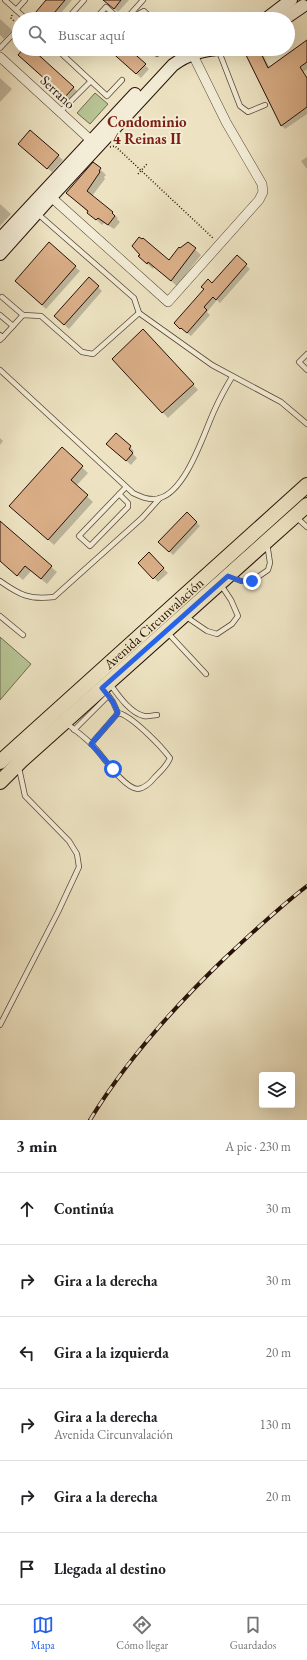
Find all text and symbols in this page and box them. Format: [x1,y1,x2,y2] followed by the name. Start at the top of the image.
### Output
[12,12,295,56] search box
[26,23,48,45] icon: search
[58,25,125,44] text: Buscar aquí
[37,71,79,113] street label: Serrano
[107,112,187,148] district label: Condominio 4 Reinas II
[243,572,261,590] route end
[99,573,208,674] street label: Avenida Circunvalación
[104,760,122,778] route start
[259,1072,295,1108] map controls
[259,1072,295,1108] button: layers
[16,1135,57,1157] text: 3 min
[225,1138,291,1155] text: A pie · 230 m
[16,1198,38,1220] icon: ahead
[54,1199,114,1218] text: Continúa
[266,1200,291,1217] text: 30 m
[16,1270,38,1292] icon: right
[54,1271,158,1290] text: Gira a la derecha
[266,1272,291,1289] text: 30 m
[16,1342,38,1364] icon: left
[54,1343,169,1362] text: Gira a la izquierda
[266,1344,291,1361] text: 20 m
[54,1407,158,1426] text: Gira a la derecha
[16,1414,38,1436] icon: right
[260,1416,291,1433] text: 130 m
[54,1426,173,1443] text: Avenida Circunvalación
[16,1486,38,1508] icon: right
[54,1487,158,1506] text: Gira a la derecha
[266,1488,291,1505] text: 20 m
[16,1558,38,1580] icon: arrive
[54,1559,166,1578] text: Llegada al destino
[31,1614,55,1652] tab: Mapa
[116,1614,168,1652] tab: Cómo llegar
[230,1614,276,1652] tab: Guardados

